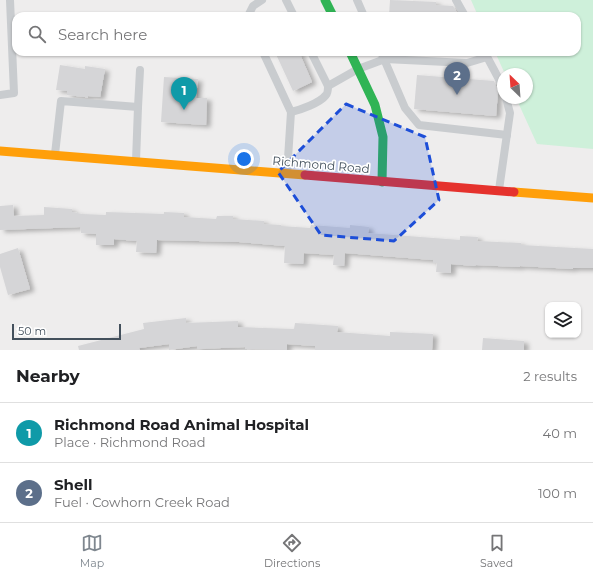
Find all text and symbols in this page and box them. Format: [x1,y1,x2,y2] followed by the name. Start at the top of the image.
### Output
[12,12,581,56] search box
[26,23,48,45] icon: search
[58,25,147,44] text: Search here
[444,62,470,95] pin: 2
[497,68,533,104] north arrow
[171,77,197,110] pin: 1
[234,149,254,169] your location
[272,153,370,176] street label: Richmond Road
[545,302,581,338] map controls
[545,302,581,338] button: layers
[12,322,121,341] scale bar
[18,324,46,338] text: 50 m
[16,366,80,386] text: Nearby
[523,368,577,384] text: 2 results
[54,415,309,434] text: Richmond Road Animal Hospital
[26,425,32,441] text: 1
[543,425,577,441] text: 40 m
[54,434,206,450] text: Place · Richmond Road
[54,475,93,494] text: Shell
[25,485,33,501] text: 2
[538,485,577,501] text: 100 m
[54,494,230,510] text: Fuel · Cowhorn Creek Road
[80,532,104,570] tab: Map
[264,532,320,570] tab: Directions
[480,532,513,570] tab: Saved

